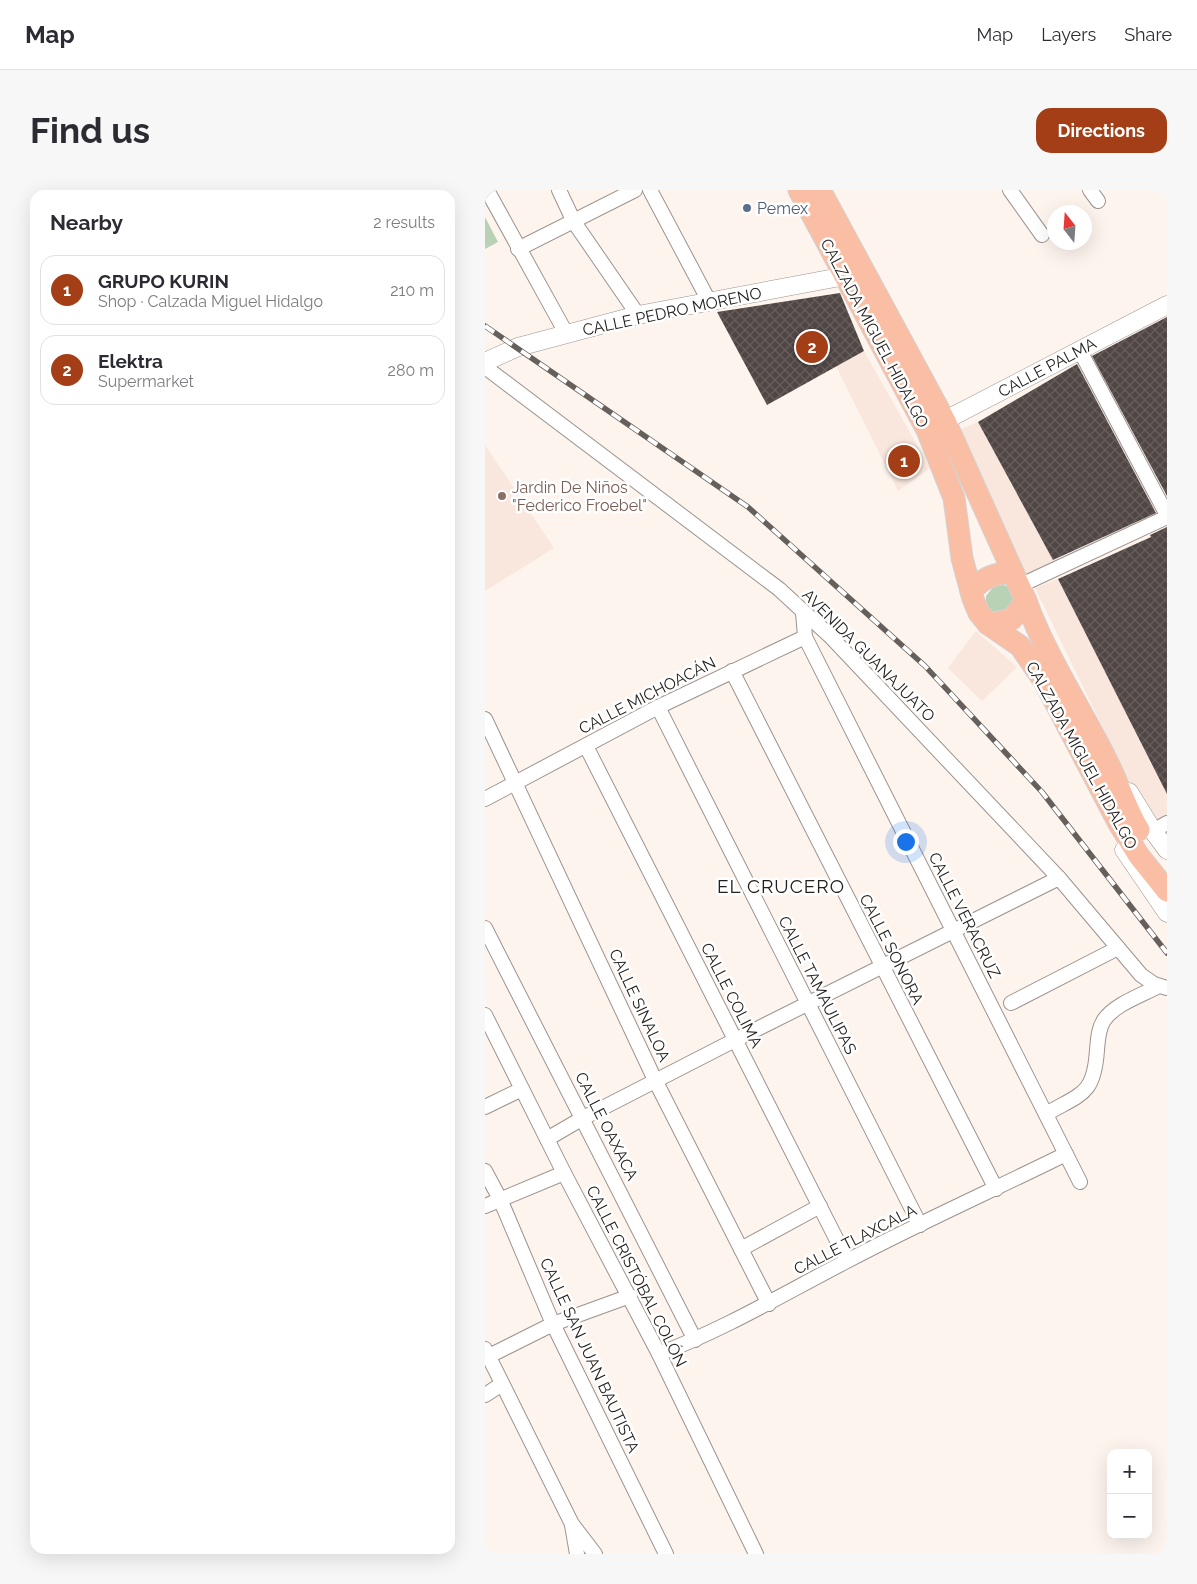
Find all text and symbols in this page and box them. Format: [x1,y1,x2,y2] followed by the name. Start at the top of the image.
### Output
[25,20,75,49] text: Map
[977,24,1013,45] text: Map
[1041,24,1096,45] text: Layers
[1124,24,1172,45] text: Share
[1036,108,1167,153] button: Directions
[30,110,150,151] text: Find us
[757,199,808,218] place label: Pemex
[741,202,753,214] marker: Pemex
[1047,205,1092,250] north arrow
[50,210,123,235] text: Nearby
[373,213,435,232] text: 2 results
[817,235,933,431] street label: CALZADA MIGUEL HIDALGO
[98,270,229,292] text: GRUPO KURIN
[63,281,71,300] text: 1
[390,281,434,300] text: 210 m
[581,283,763,340] street label: CALLE PEDRO MORENO
[98,292,323,311] text: Shop · Calzada Miguel Hidalgo
[796,328,828,366] pin: 2
[995,334,1100,401] street label: CALLE PALMA
[98,350,163,372] text: Elektra
[62,361,72,380] text: 2
[388,361,434,380] text: 280 m
[98,372,194,391] text: Supermarket
[888,442,920,480] pin: 1
[512,478,647,515] place label: Jardin De Niños "Federico Froebel"
[496,490,508,502] marker: Jardin De Niños "Federico Froebel"
[798,585,939,726] street label: AVENIDA GUANAJUATO
[575,652,719,738] street label: CALLE MICHOACÁN
[1022,658,1141,852] street label: CALZADA MIGUEL HIDALGO
[893,829,919,855] your location
[925,849,1004,981] street label: CALLE VERACRUZ
[717,875,845,897] district label: EL CRUCERO
[856,891,928,1008] street label: CALLE SONORA
[774,913,861,1058] street label: CALLE TAMAULIPAS
[697,940,766,1051] street label: CALLE COLIMA
[605,946,674,1065] street label: CALLE SINALOA
[571,1069,642,1184] street label: CALLE OAXACA
[582,1182,692,1370] street label: CALLE CRISTÓBAL COLÓN
[791,1200,920,1279] street label: CALLE TLAXCALA
[536,1255,643,1456] street label: CALLE SAN JUAN BAUTISTA
[1107,1449,1152,1539] map controls
[1107,1449,1152,1494] button: +
[1107,1494,1152,1539] button: −

